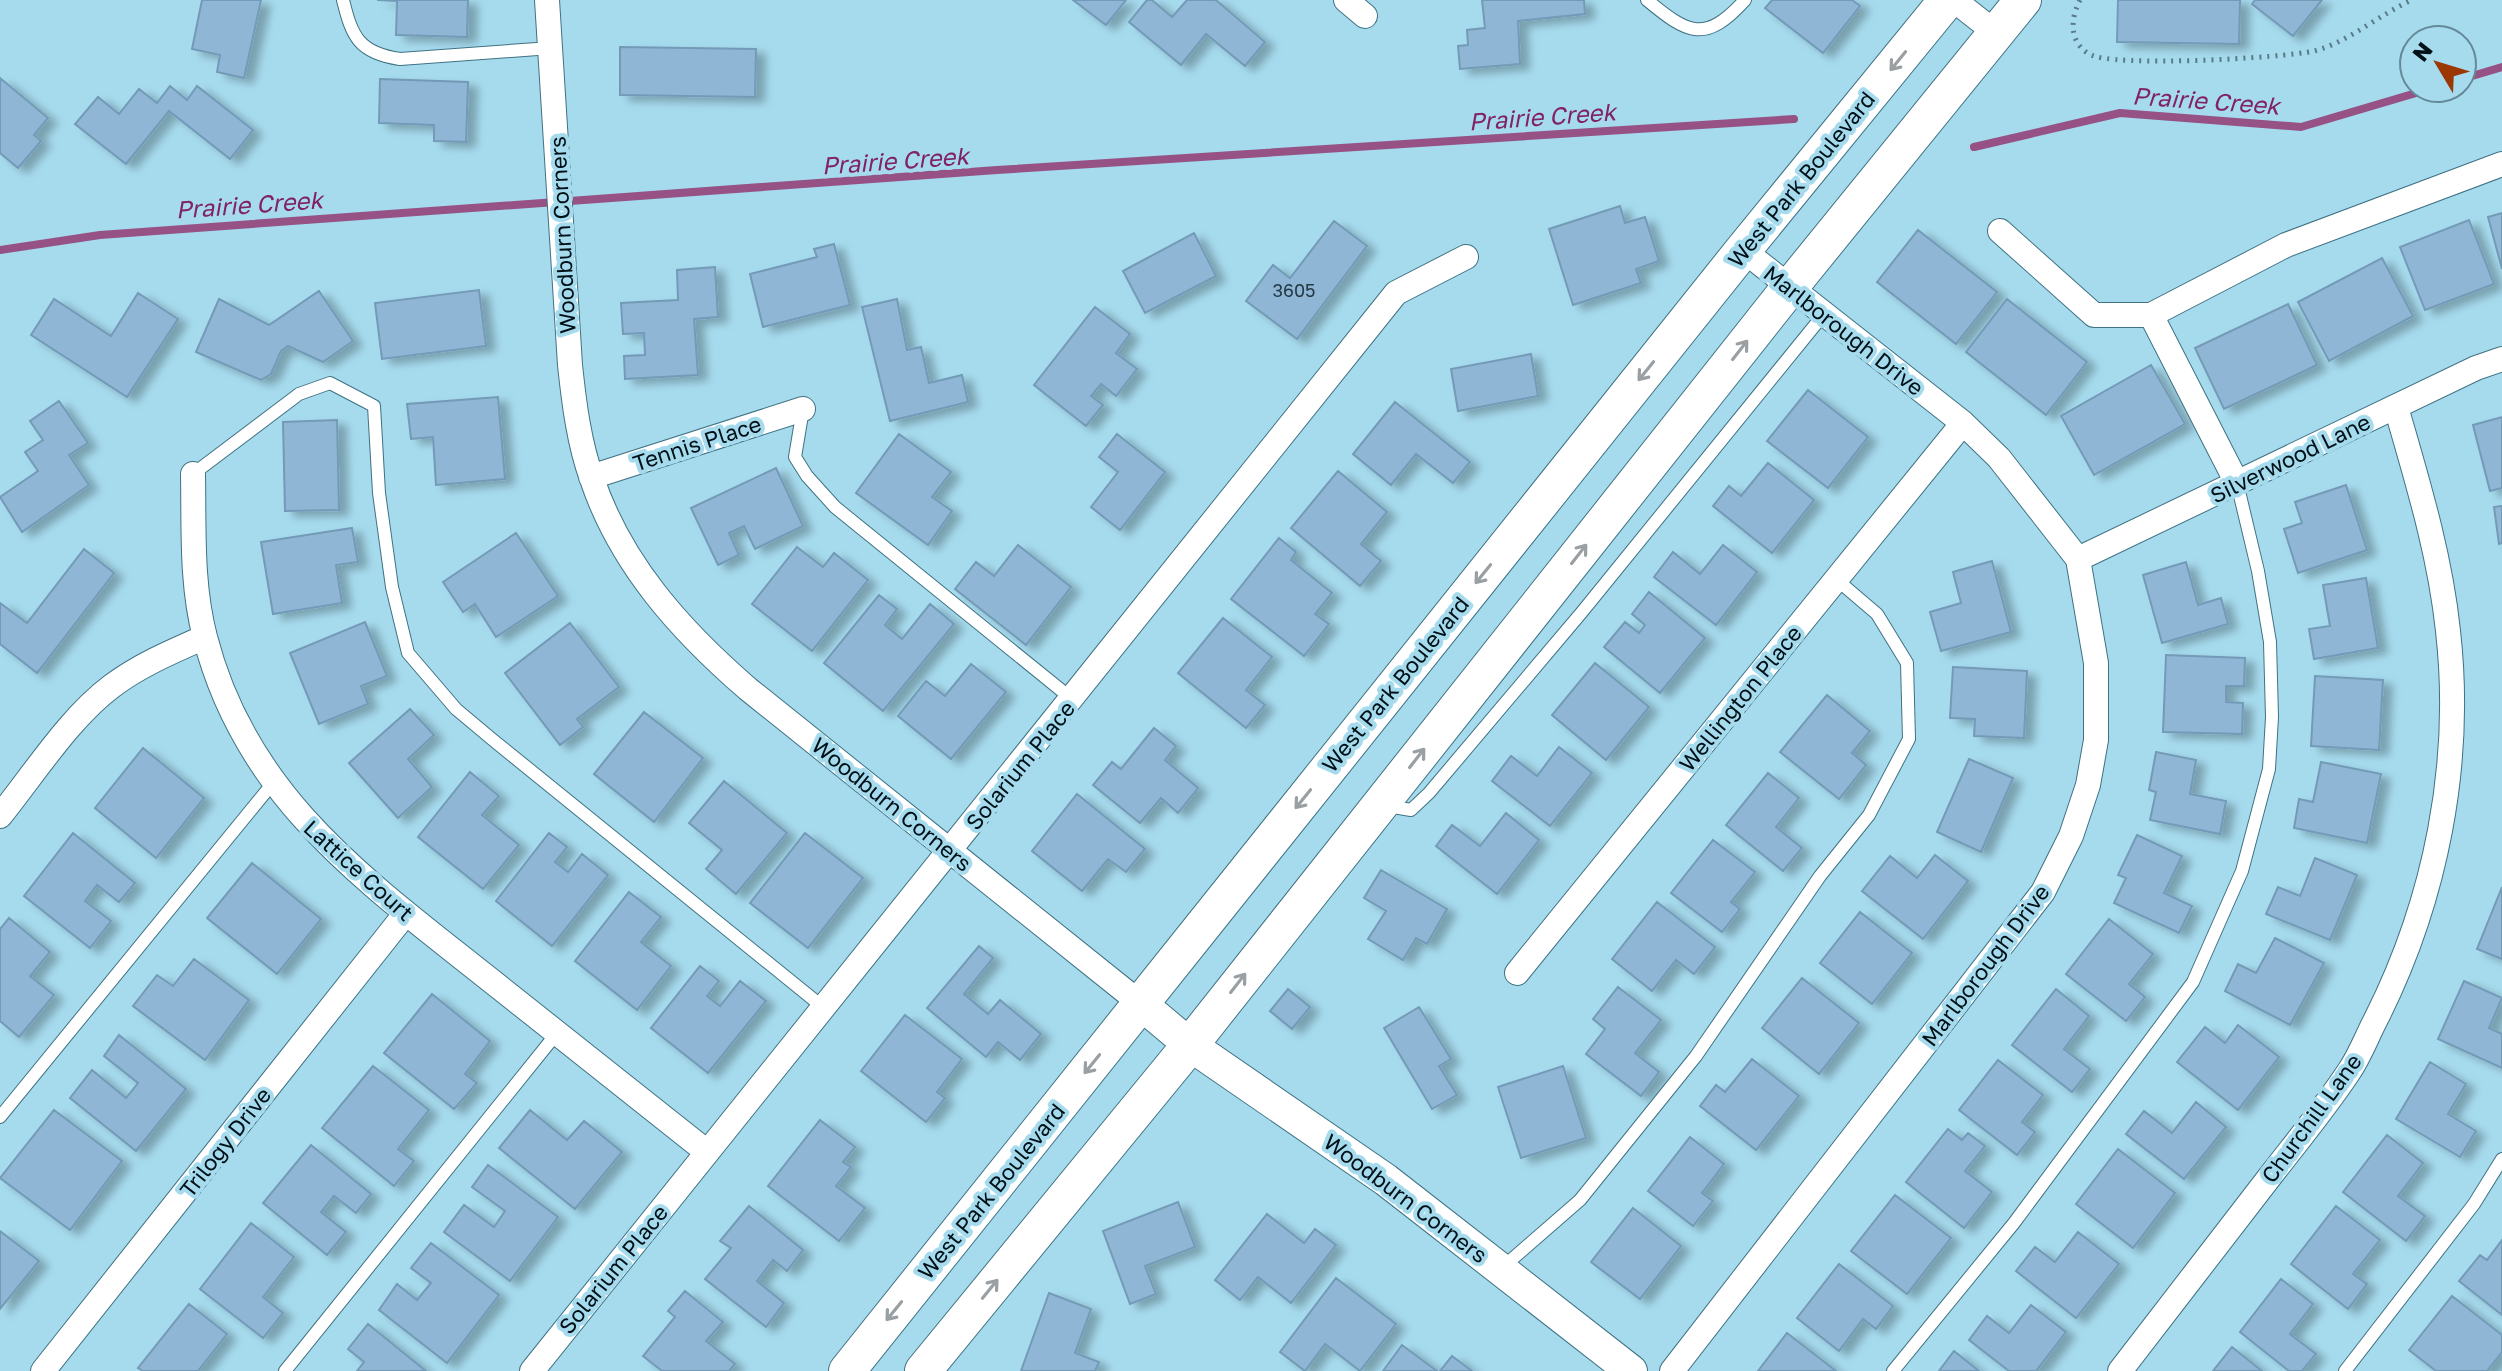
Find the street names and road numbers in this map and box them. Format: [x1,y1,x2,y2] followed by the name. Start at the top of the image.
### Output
[1722,86,1880,272] street label: West Park Boulevard
[543,135,581,335] street label: Woodburn Corners
[1759,259,1929,401] street label: Marlborough Drive
[2206,408,2374,508] street label: Silverwood Lane
[630,410,764,476] street label: Tennis Place
[1316,591,1474,777] street label: West Park Boulevard
[1673,620,1807,776] street label: Wellington Place
[960,695,1080,835] street label: Solarium Place
[807,731,977,877] street label: Woodburn Corners
[299,814,419,926] street label: Lattice Court
[1915,879,2055,1051] street label: Marlborough Drive
[2255,1048,2367,1188] street label: Churchill Lane
[174,1082,276,1202] street label: Trilogy Drive
[912,1098,1070,1284] street label: West Park Boulevard
[1319,1128,1493,1268] street label: Woodburn Corners
[553,1199,673,1339] street label: Solarium Place

